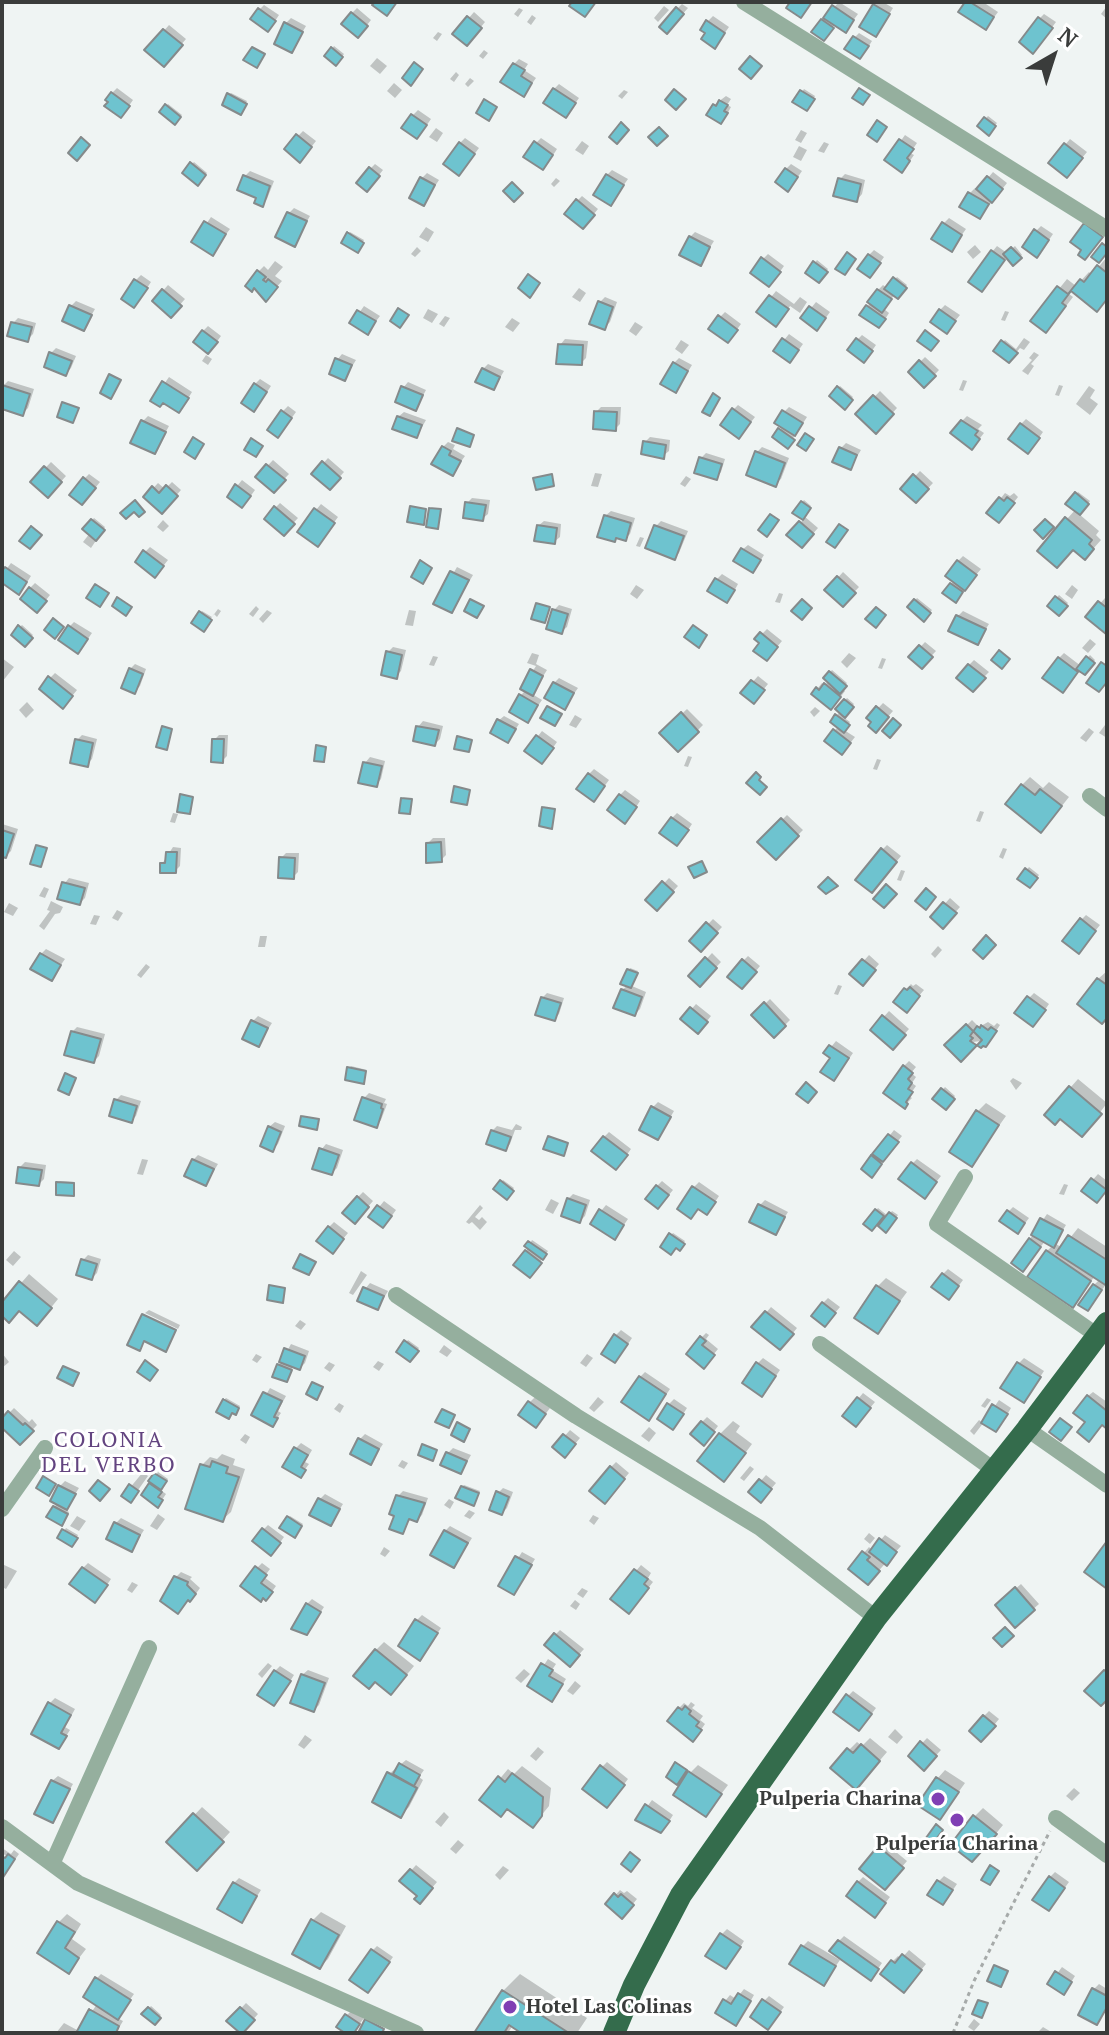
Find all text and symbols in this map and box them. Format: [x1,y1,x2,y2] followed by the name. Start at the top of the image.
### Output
[1013,16,1093,96] north arrow
[1053,20,1084,53] text: N
[41,1428,177,1480] district label: COLONIA DEL VERBO
[759,1787,922,1811] place label: Pulperia Charina
[929,1790,947,1808] marker: Pulperia Charina
[948,1811,966,1829] marker: Pulpería Charina
[876,1832,1038,1856] place label: Pulpería Charina
[526,1995,692,2019] place label: Hotel Las Colinas
[501,1998,519,2016] marker: Hotel Las Colinas

